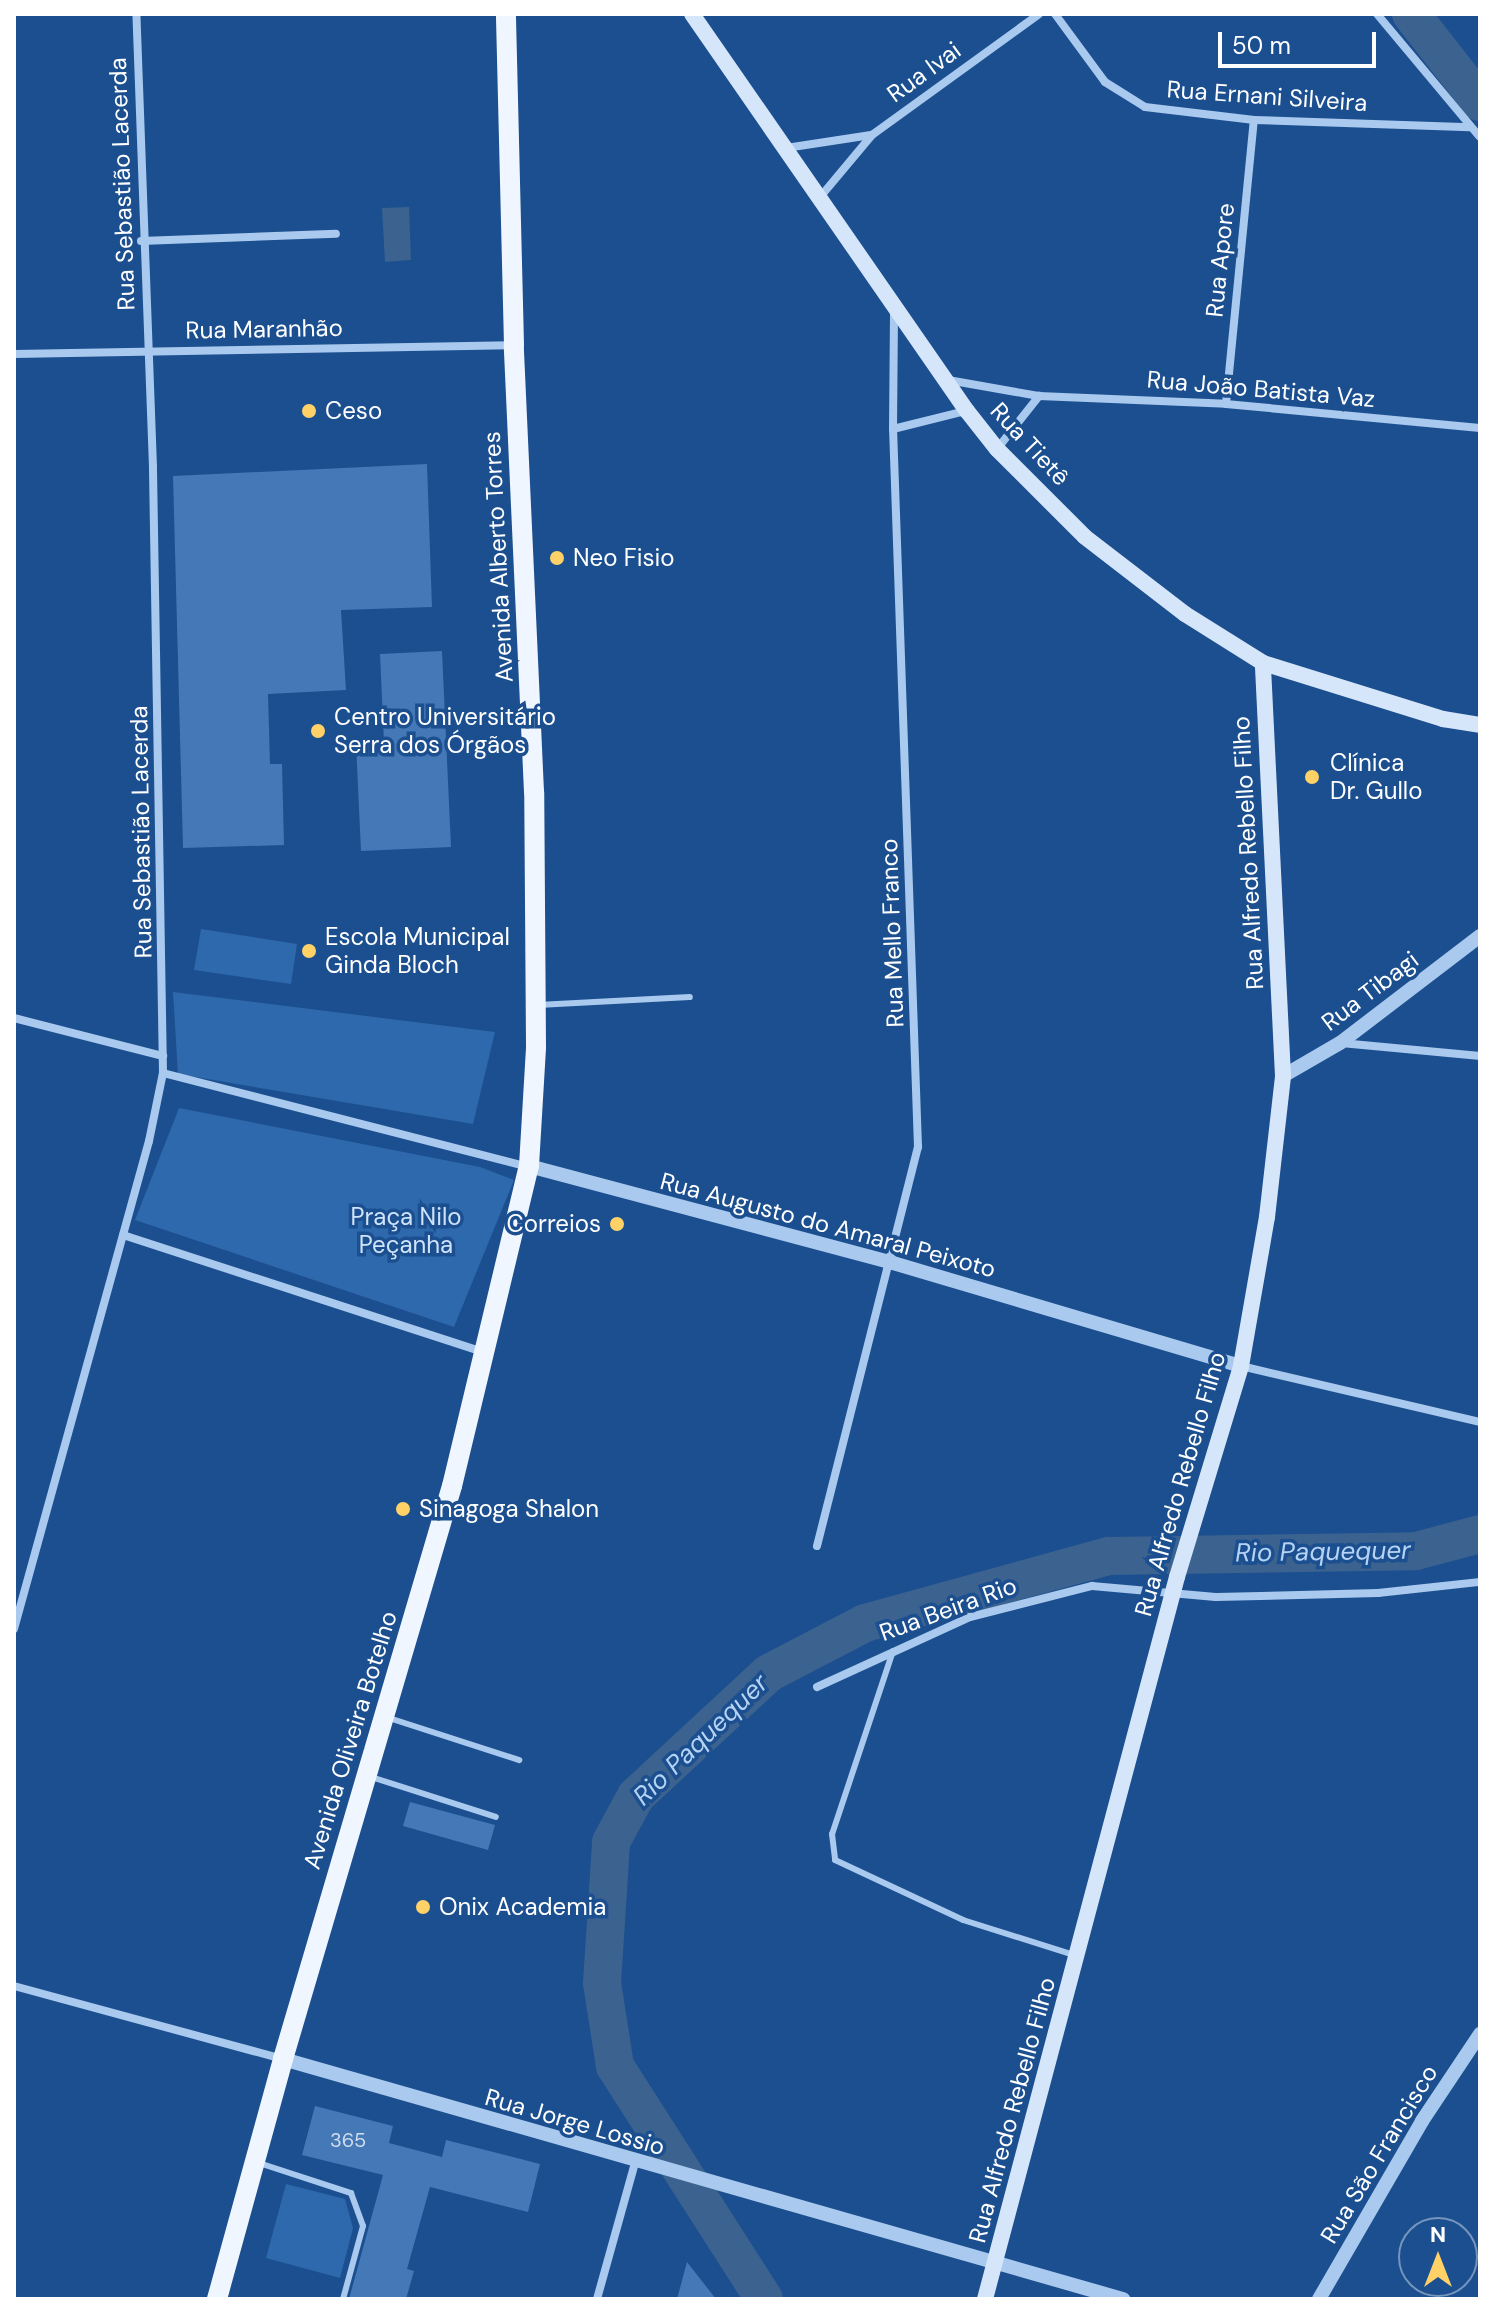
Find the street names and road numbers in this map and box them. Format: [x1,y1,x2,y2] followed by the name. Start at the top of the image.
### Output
[882,36,966,108] street label: Rua Ivai
[103,57,141,311] street label: Rua Sebastião Lacerda
[1166,75,1368,117] street label: Rua Ernani Silveira
[1200,201,1240,319] street label: Rua Apore
[185,313,343,345] street label: Rua Maranhão
[1146,365,1376,413] street label: Rua João Batista Vaz
[984,397,1076,491] street label: Rua Tietê
[477,431,519,683] street label: Avenida Alberto Torres
[124,705,158,959] street label: Rua Sebastião Lacerda
[1226,716,1270,990] street label: Rua Alfredo Rebello Filho
[874,838,910,1028] street label: Rua Mello Franco
[1316,945,1424,1037] street label: Rua Tibagi
[657,1166,999,1284] street label: Rua Augusto do Amaral Peixoto
[1128,1348,1232,1620] street label: Rua Alfredo Rebello Filho
[875,1571,1021,1647] street label: Rua Beira Rio
[297,1608,403,1872] street label: Avenida Oliveira Botelho
[963,1974,1061,2246] street label: Rua Alfredo Rebello Filho
[1314,2060,1444,2248] street label: Rua São Francisco
[482,2083,668,2161] street label: Rua Jorge Lossio

